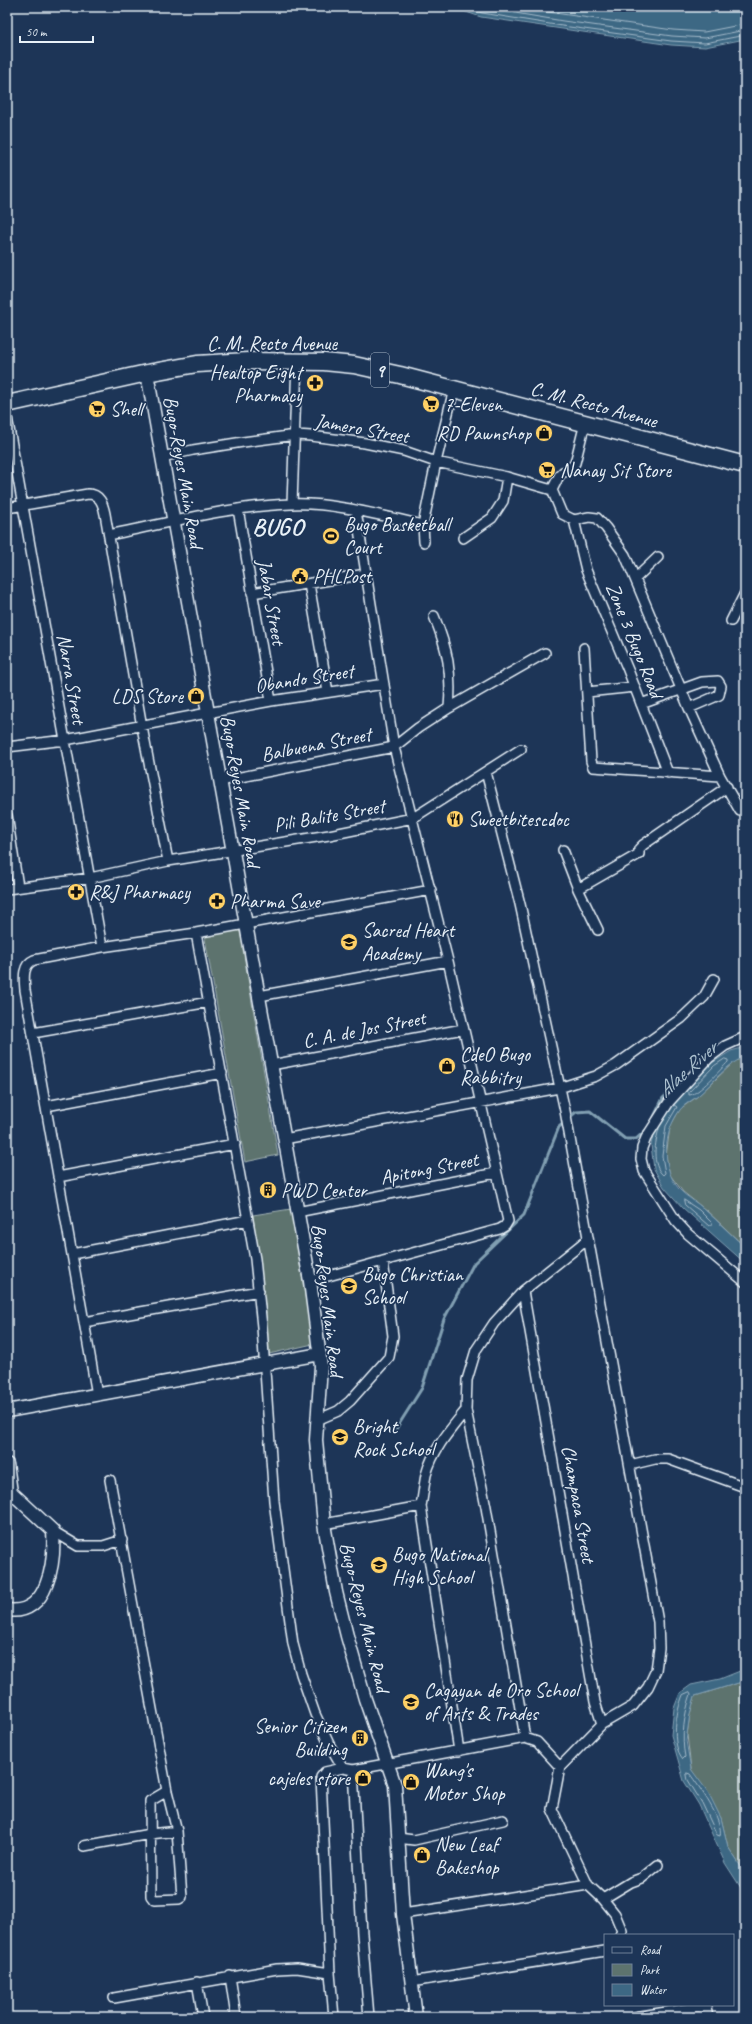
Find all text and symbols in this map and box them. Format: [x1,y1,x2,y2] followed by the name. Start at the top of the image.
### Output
[20,18,93,44] scale bar
[26,24,48,40] text: 50 m
[207,331,338,356] street label: C. M. Recto Avenue
[371,353,389,387] road number: 9
[210,360,305,408] place label: Healtop Eight Pharmacy
[305,373,325,393] pharmacy icon: Healtop Eight Pharmacy
[528,376,661,434] street label: C. M. Recto Avenue
[444,392,503,417] place label: 7-Eleven
[158,394,210,553] street label: Bugo-Reyes Main Road
[421,394,441,414] supermarket icon: 7-Eleven
[110,397,146,422] place label: Shell
[87,399,107,419] supermarket icon: Shell
[312,408,413,449] street label: Jamero Street
[436,421,532,446] place label: RD Pawnshop
[534,423,554,443] shop icon: RD Pawnshop
[560,458,673,483] place label: Nanay Sit Store
[537,460,557,480] supermarket icon: Nanay Sit Store
[252,512,306,542] district label: BUGO
[344,512,454,560] place label: Bugo Basketball Court
[321,526,341,546] sports icon: Bugo Basketball Court
[252,556,292,649] street label: Jabar Street
[313,564,373,589] place label: PHLPost
[290,566,310,586] public building icon: PHLPost
[600,579,670,704] street label: Zone 3 Bugo Road
[51,632,92,728] street label: Narra Street
[253,658,358,699] street label: Obando Street
[111,684,184,709] place label: LDS Store
[186,686,206,706] shop icon: LDS Store
[215,713,267,872] street label: Bugo-Reyes Main Road
[259,721,376,767] street label: Balbuena Street
[272,793,390,838] street label: Pili Balite Street
[468,807,570,832] place label: Sweetbitescdoc
[445,809,465,829] restaurant icon: Sweetbitescdoc
[89,880,191,905] place label: R&J Pharmacy
[66,882,86,902] pharmacy icon: R&J Pharmacy
[230,889,321,914] place label: Pharma Save
[207,891,227,911] pharmacy icon: Pharma Save
[362,918,456,966] place label: Sacred Heart Academy
[339,932,359,952] school or university icon: Sacred Heart Academy
[301,1005,430,1054] street label: C. A. de Jos Street
[652,1033,725,1103] water label: Alae River
[460,1042,531,1090] place label: CdeO Bugo Rabbitry
[437,1056,457,1076] shop icon: CdeO Bugo Rabbitry
[378,1146,482,1190] street label: Apitong Street
[281,1178,368,1203] place label: PWD Center
[258,1180,278,1200] building icon: PWD Center
[306,1222,350,1381] street label: Bugo-Reyes Main Road
[362,1262,464,1310] place label: Bugo Christian School
[339,1276,359,1296] school or university icon: Bugo Christian School
[353,1414,437,1462] place label: Bright Rock School
[330,1427,350,1447] school or university icon: Bright Rock School
[556,1444,602,1567] street label: Champaca Street
[334,1540,396,1698] street label: Bugo-Reyes Main Road
[392,1542,490,1590] place label: Bugo National High School
[369,1555,389,1575] school or university icon: Bugo National High School
[424,1678,582,1726] place label: Cagayan de Oro School of Arts & Trades
[401,1692,421,1712] school or university icon: Cagayan de Oro School of Arts & Trades
[254,1714,348,1762] place label: Senior Citizen Building
[350,1728,370,1748] building icon: Senior Citizen Building
[424,1758,506,1806] place label: Wang's Motor Shop
[268,1766,351,1791] place label: cajeles store
[353,1768,373,1788] shop icon: cajeles store
[401,1772,421,1792] shop icon: Wang's Motor Shop
[435,1832,502,1880] place label: New Leaf Bakeshop
[412,1845,432,1865] shop icon: New Leaf Bakeshop
[604,1934,734,2006] legend
[640,1942,662,1958] text: Road
[640,1962,661,1978] text: Park
[640,1982,668,1998] text: Water

